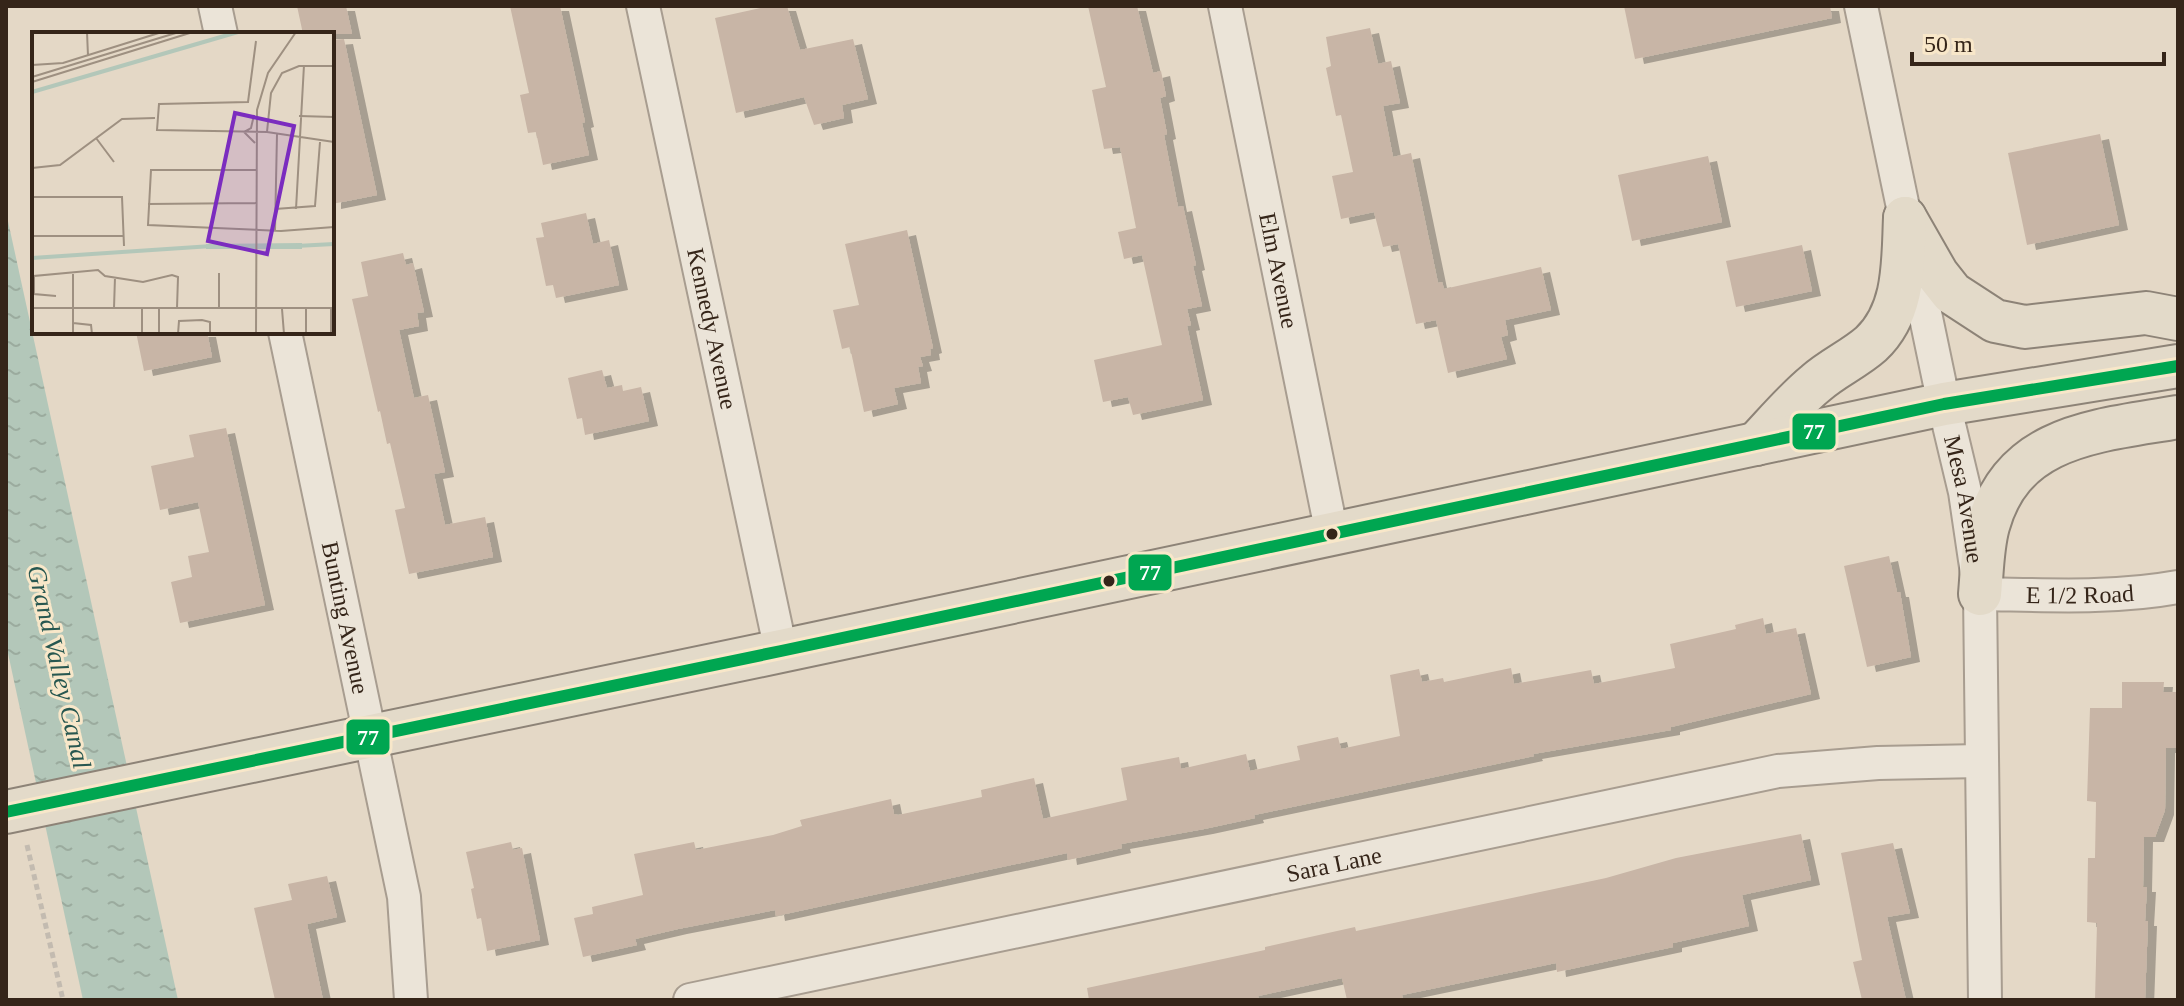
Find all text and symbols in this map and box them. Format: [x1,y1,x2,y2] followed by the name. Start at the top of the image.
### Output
[1912,16,2164,66] scale bar
[1924,31,1973,57] text: 50 m
[32,32,334,334] inset map
[1254,210,1303,331] street label: Elm Avenue
[682,246,742,412] street label: Kennedy Avenue
[1791,412,1837,451] line badge: 77
[1803,419,1825,444] text: 77
[1939,433,1988,565] street label: Mesa Avenue
[1324,526,1340,542] unlabelled marker
[316,539,374,696] street label: Bunting Avenue
[1127,553,1173,592] line badge: 77
[1139,560,1161,585] text: 77
[21,562,97,772] water label: Grand Valley Canal
[1101,573,1117,589] unlabelled marker
[2026,580,2135,608] street label: E 1/2 Road
[345,718,391,756] line badge: 77
[357,725,379,750] text: 77
[1284,842,1384,887] street label: Sara Lane

